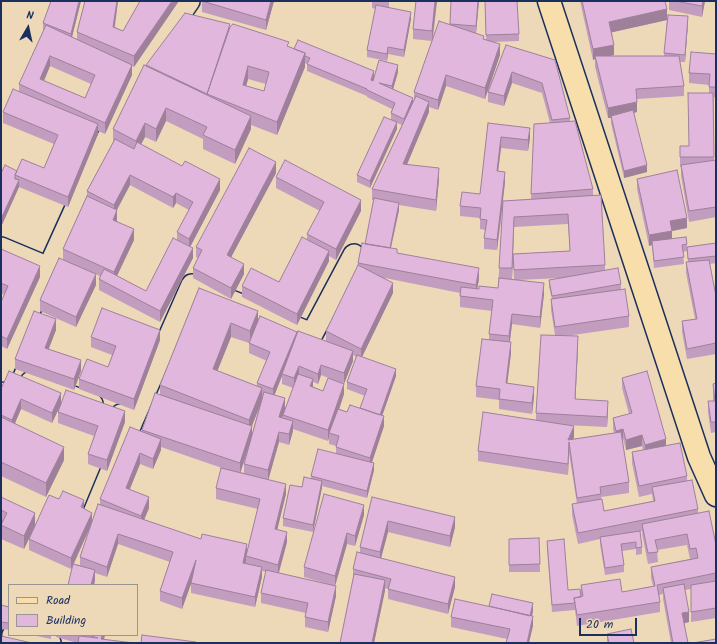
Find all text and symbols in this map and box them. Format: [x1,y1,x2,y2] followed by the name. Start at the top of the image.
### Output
[25,7,35,26] text: N
[8,8,48,48] north arrow
[8,584,138,636] legend
[46,591,70,610] text: Road
[581,610,639,636] scale bar
[46,611,86,630] text: Building
[586,615,613,634] text: 20 m

